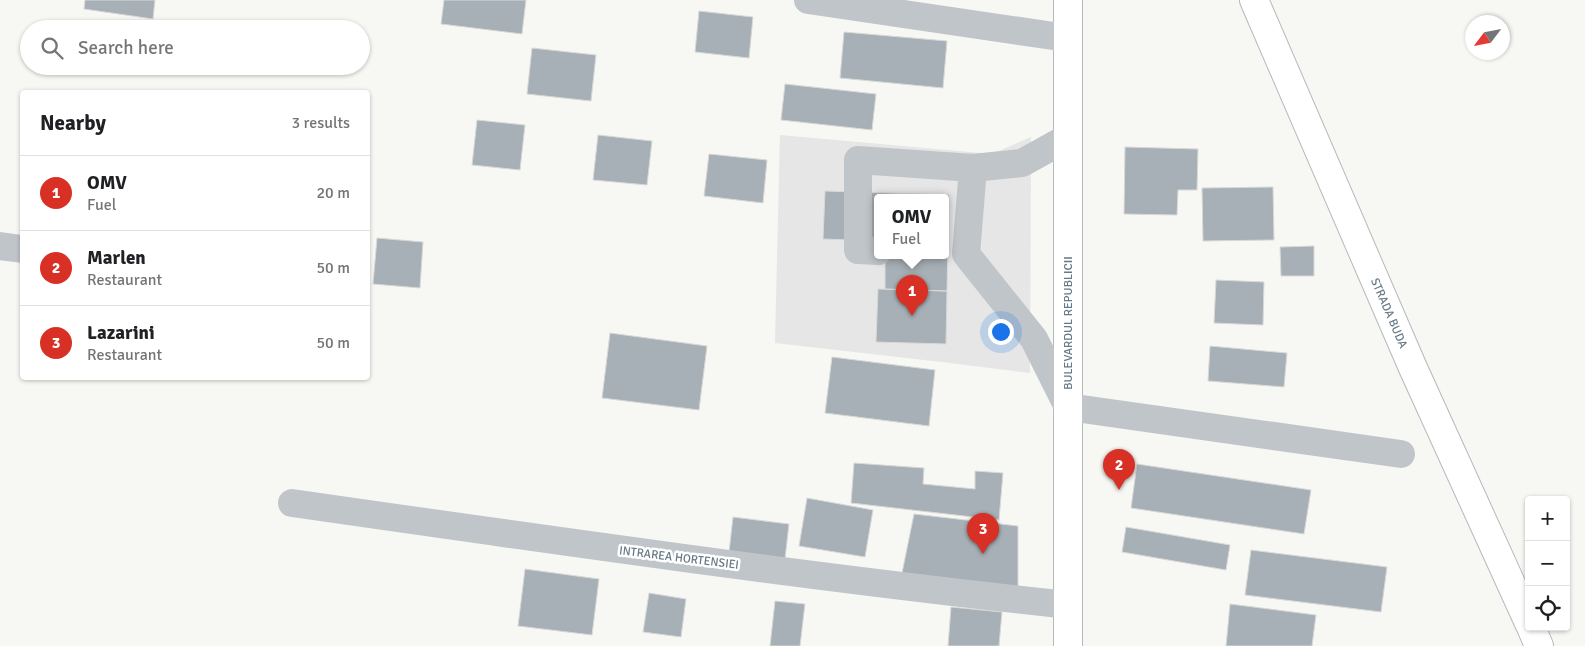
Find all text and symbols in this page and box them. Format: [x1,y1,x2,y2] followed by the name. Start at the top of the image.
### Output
[1465,15,1510,60] north arrow
[20,20,370,75] search box
[38,34,66,62] icon: search
[78,36,174,60] text: Search here
[40,110,106,136] text: Nearby
[291,113,350,133] text: 3 results
[87,171,127,195] text: OMV
[52,183,60,203] text: 1
[316,183,350,203] text: 20 m
[874,194,949,259] popup
[87,195,116,215] text: Fuel
[892,205,931,229] text: OMV
[892,229,921,249] text: Fuel
[87,246,146,270] text: Marlen
[1061,256,1076,390] street label: BULEVARDUL REPUBLICII
[52,258,60,278] text: 2
[316,258,350,278] text: 50 m
[87,270,162,290] text: Restaurant
[896,275,928,316] pin: 1
[1368,276,1411,351] street label: STRADA BUDA
[988,319,1014,345] your location
[87,321,155,345] text: Lazarini
[52,333,60,353] text: 3
[316,333,350,353] text: 50 m
[87,345,162,365] text: Restaurant
[1103,449,1135,490] pin: 2
[1525,496,1570,631] map controls
[1525,496,1570,541] button: +
[967,513,999,554] pin: 3
[1525,541,1570,586] button: −
[618,543,740,573] street label: INTRAREA HORTENSIEI
[1525,586,1570,631] button: locate

